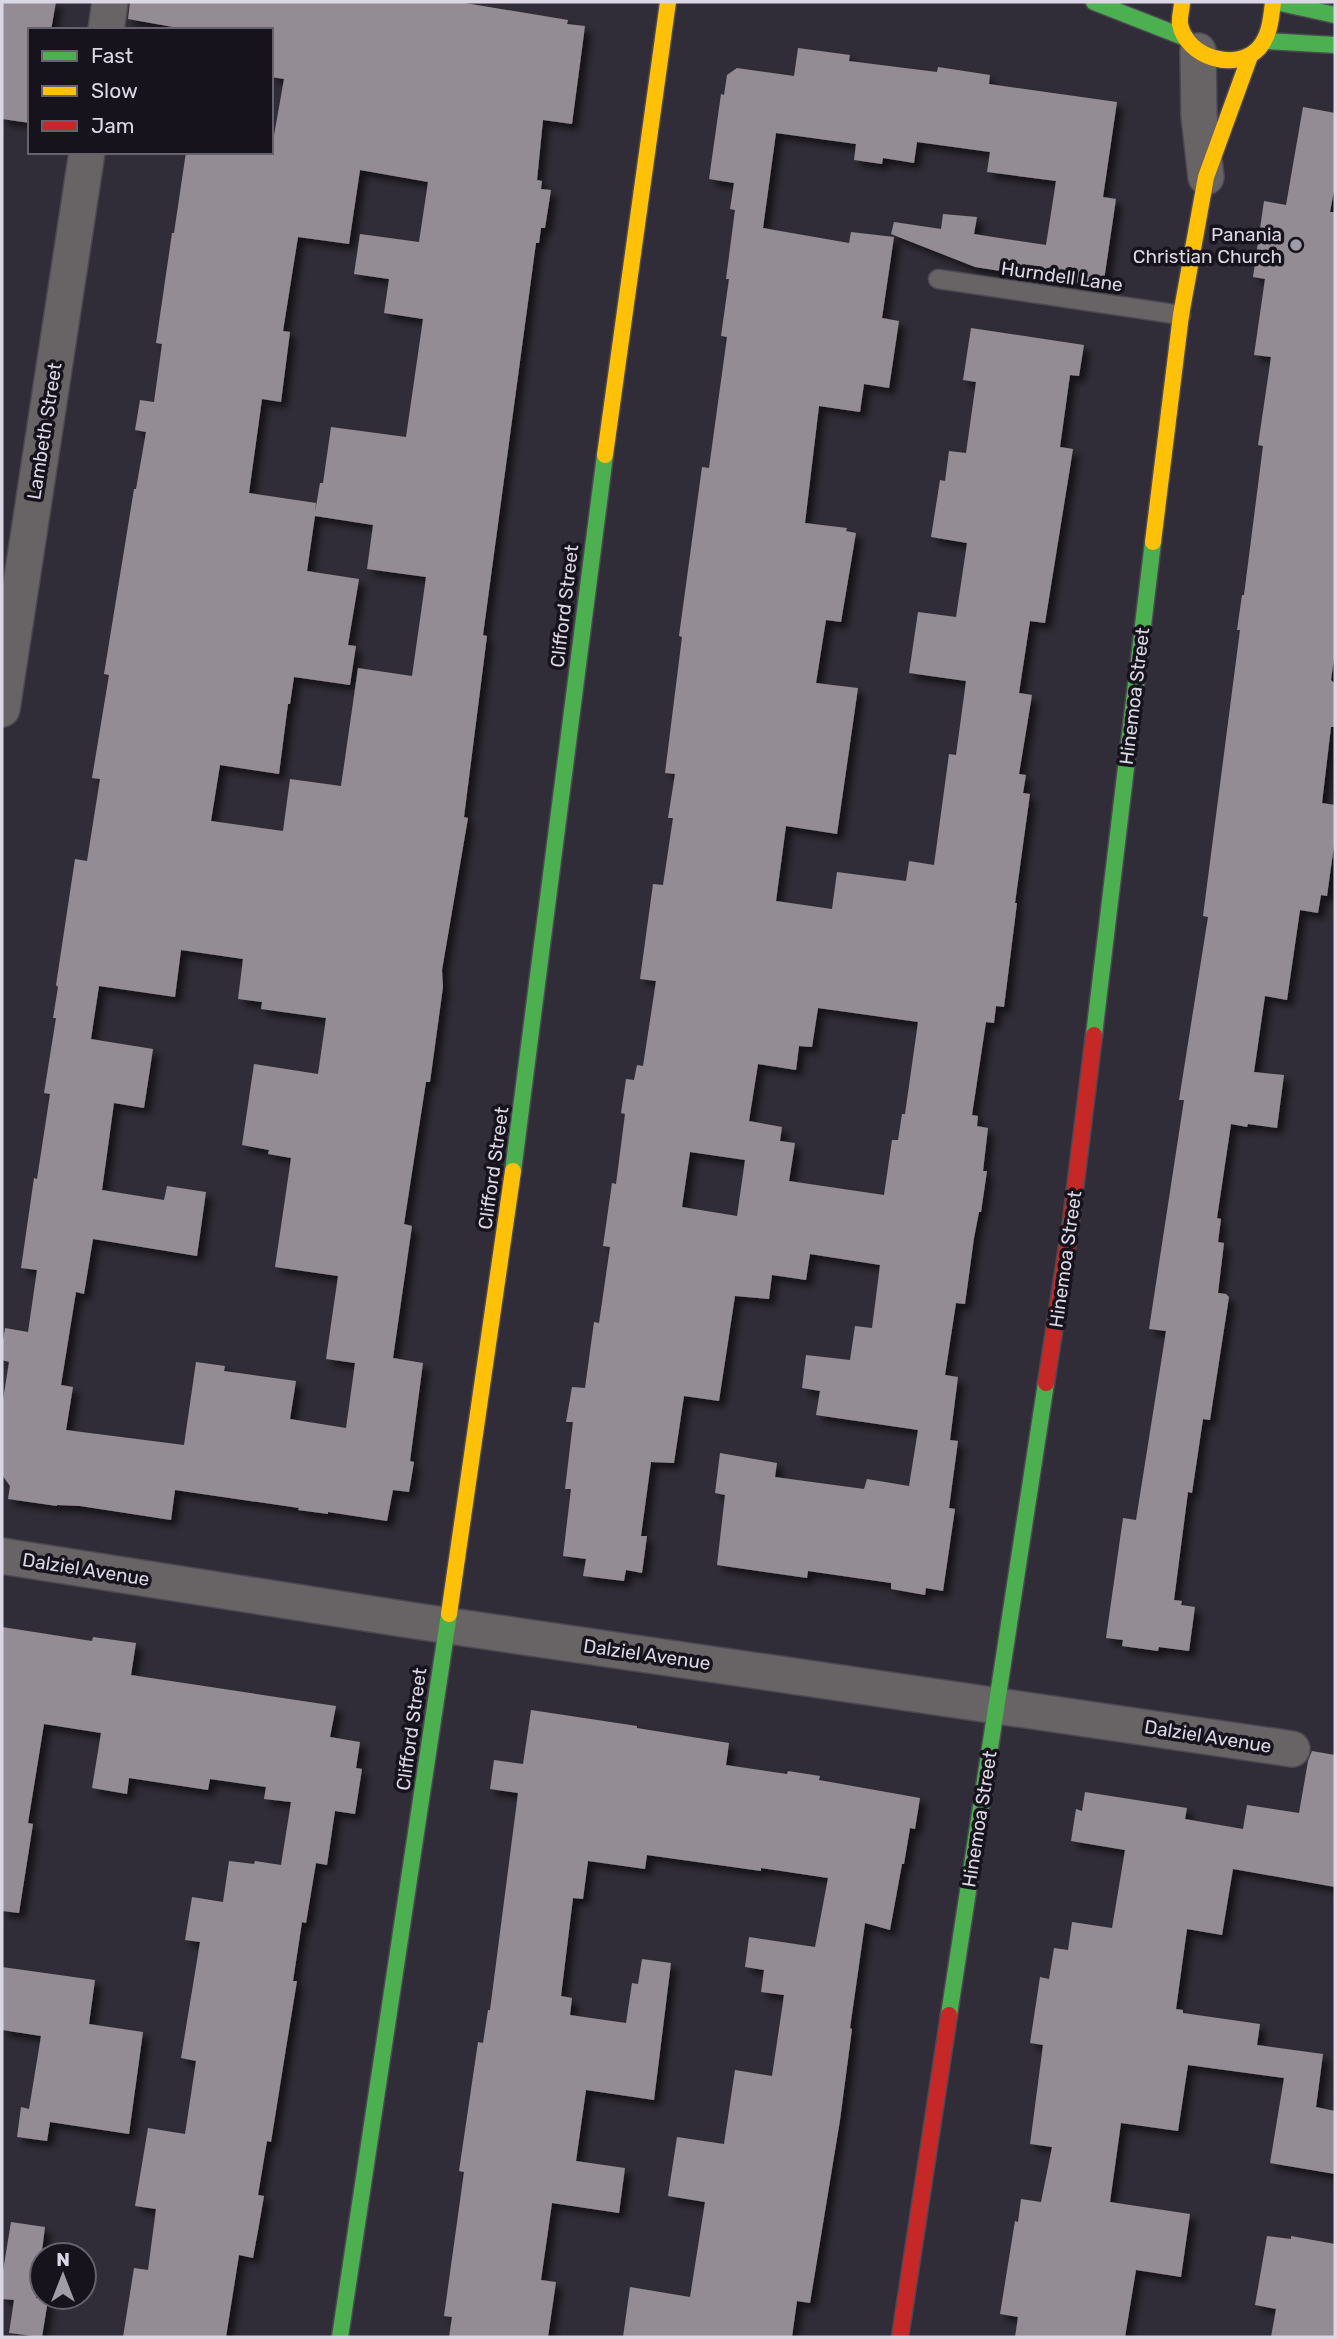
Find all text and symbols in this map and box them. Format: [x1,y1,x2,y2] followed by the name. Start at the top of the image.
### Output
[28,28,273,154] legend
[91,43,133,68] text: Fast
[91,78,138,103] text: Slow
[91,113,135,138] text: Jam
[1133,223,1282,268] place label: Panania Christian Church
[1288,237,1304,253] marker: Panania Christian Church
[999,257,1124,296] street label: Hurndell Lane
[22,360,67,501] street label: Lambeth Street
[546,543,584,669] street label: Clifford Street
[1115,626,1154,766] street label: Hinemoa Street
[474,1105,514,1231] street label: Clifford Street
[1044,1188,1087,1329] street label: Hinemoa Street
[21,1548,151,1591] street label: Dalziel Avenue
[582,1634,712,1675] street label: Dalziel Avenue
[392,1666,432,1792] street label: Clifford Street
[1143,1715,1273,1758] street label: Dalziel Avenue
[957,1748,1002,1889] street label: Hinemoa Street
[28,2241,98,2311] north arrow
[56,2248,70,2271] text: N

